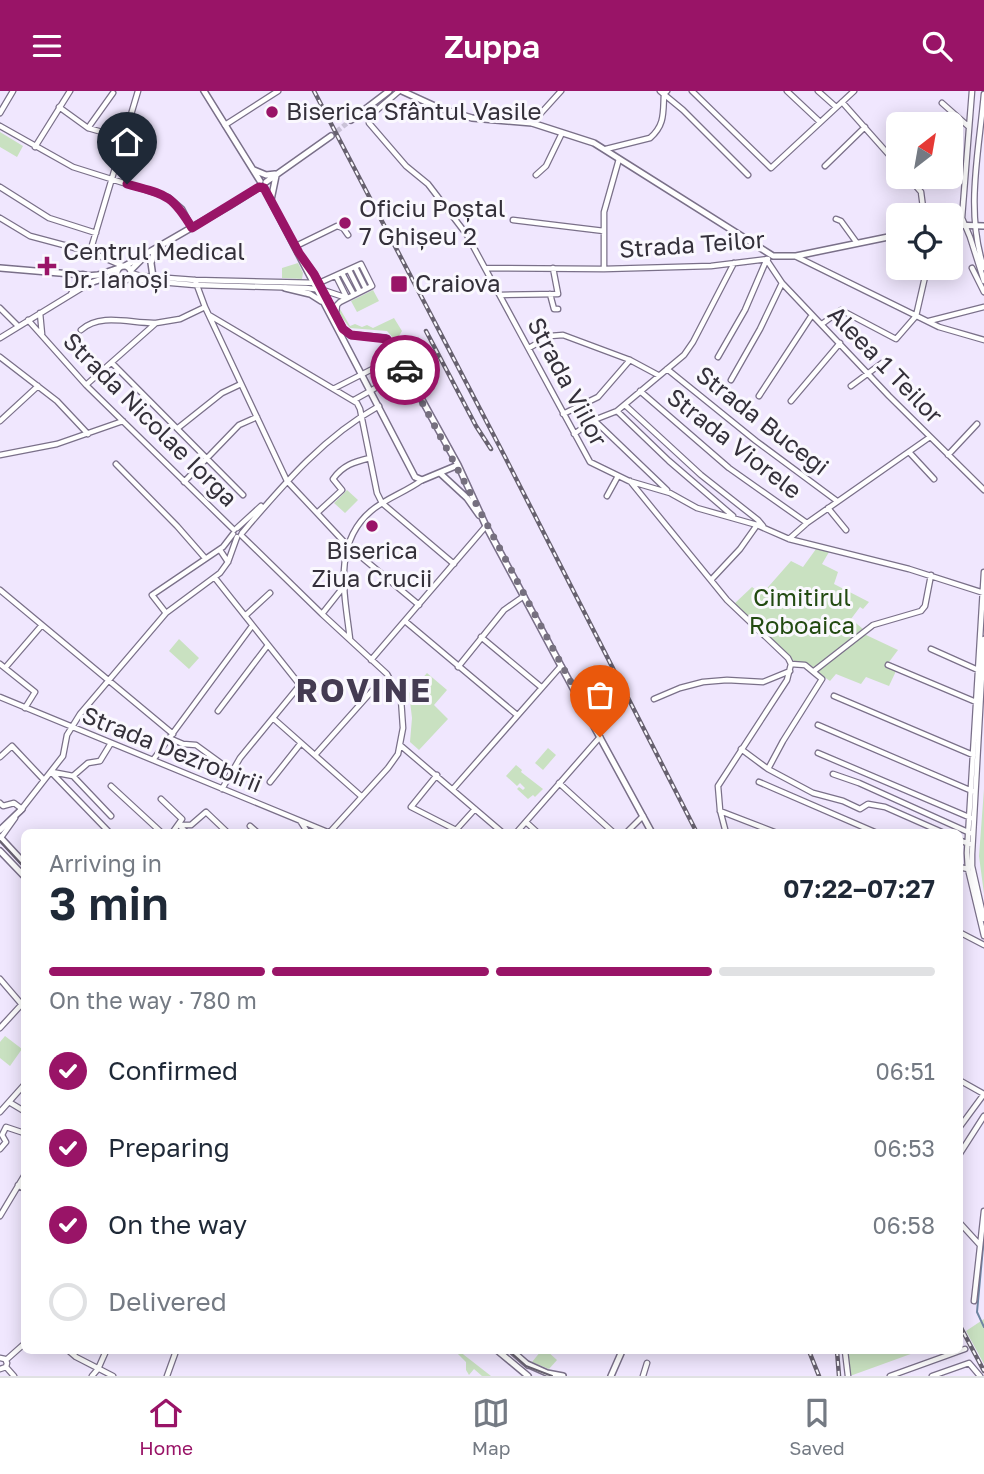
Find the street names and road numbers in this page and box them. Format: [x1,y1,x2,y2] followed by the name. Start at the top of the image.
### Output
[618,224,766,263] street label: Strada Teilor
[823,299,949,429] street label: Aleea 1 Teilor
[522,312,614,451] street label: Strada Viilor
[58,326,244,512] street label: Strada Nicolae Iorga
[691,359,835,481] street label: Strada Bucegi
[662,381,808,504] street label: Strada Viorele
[78,699,267,798] street label: Strada Dezrobirii

